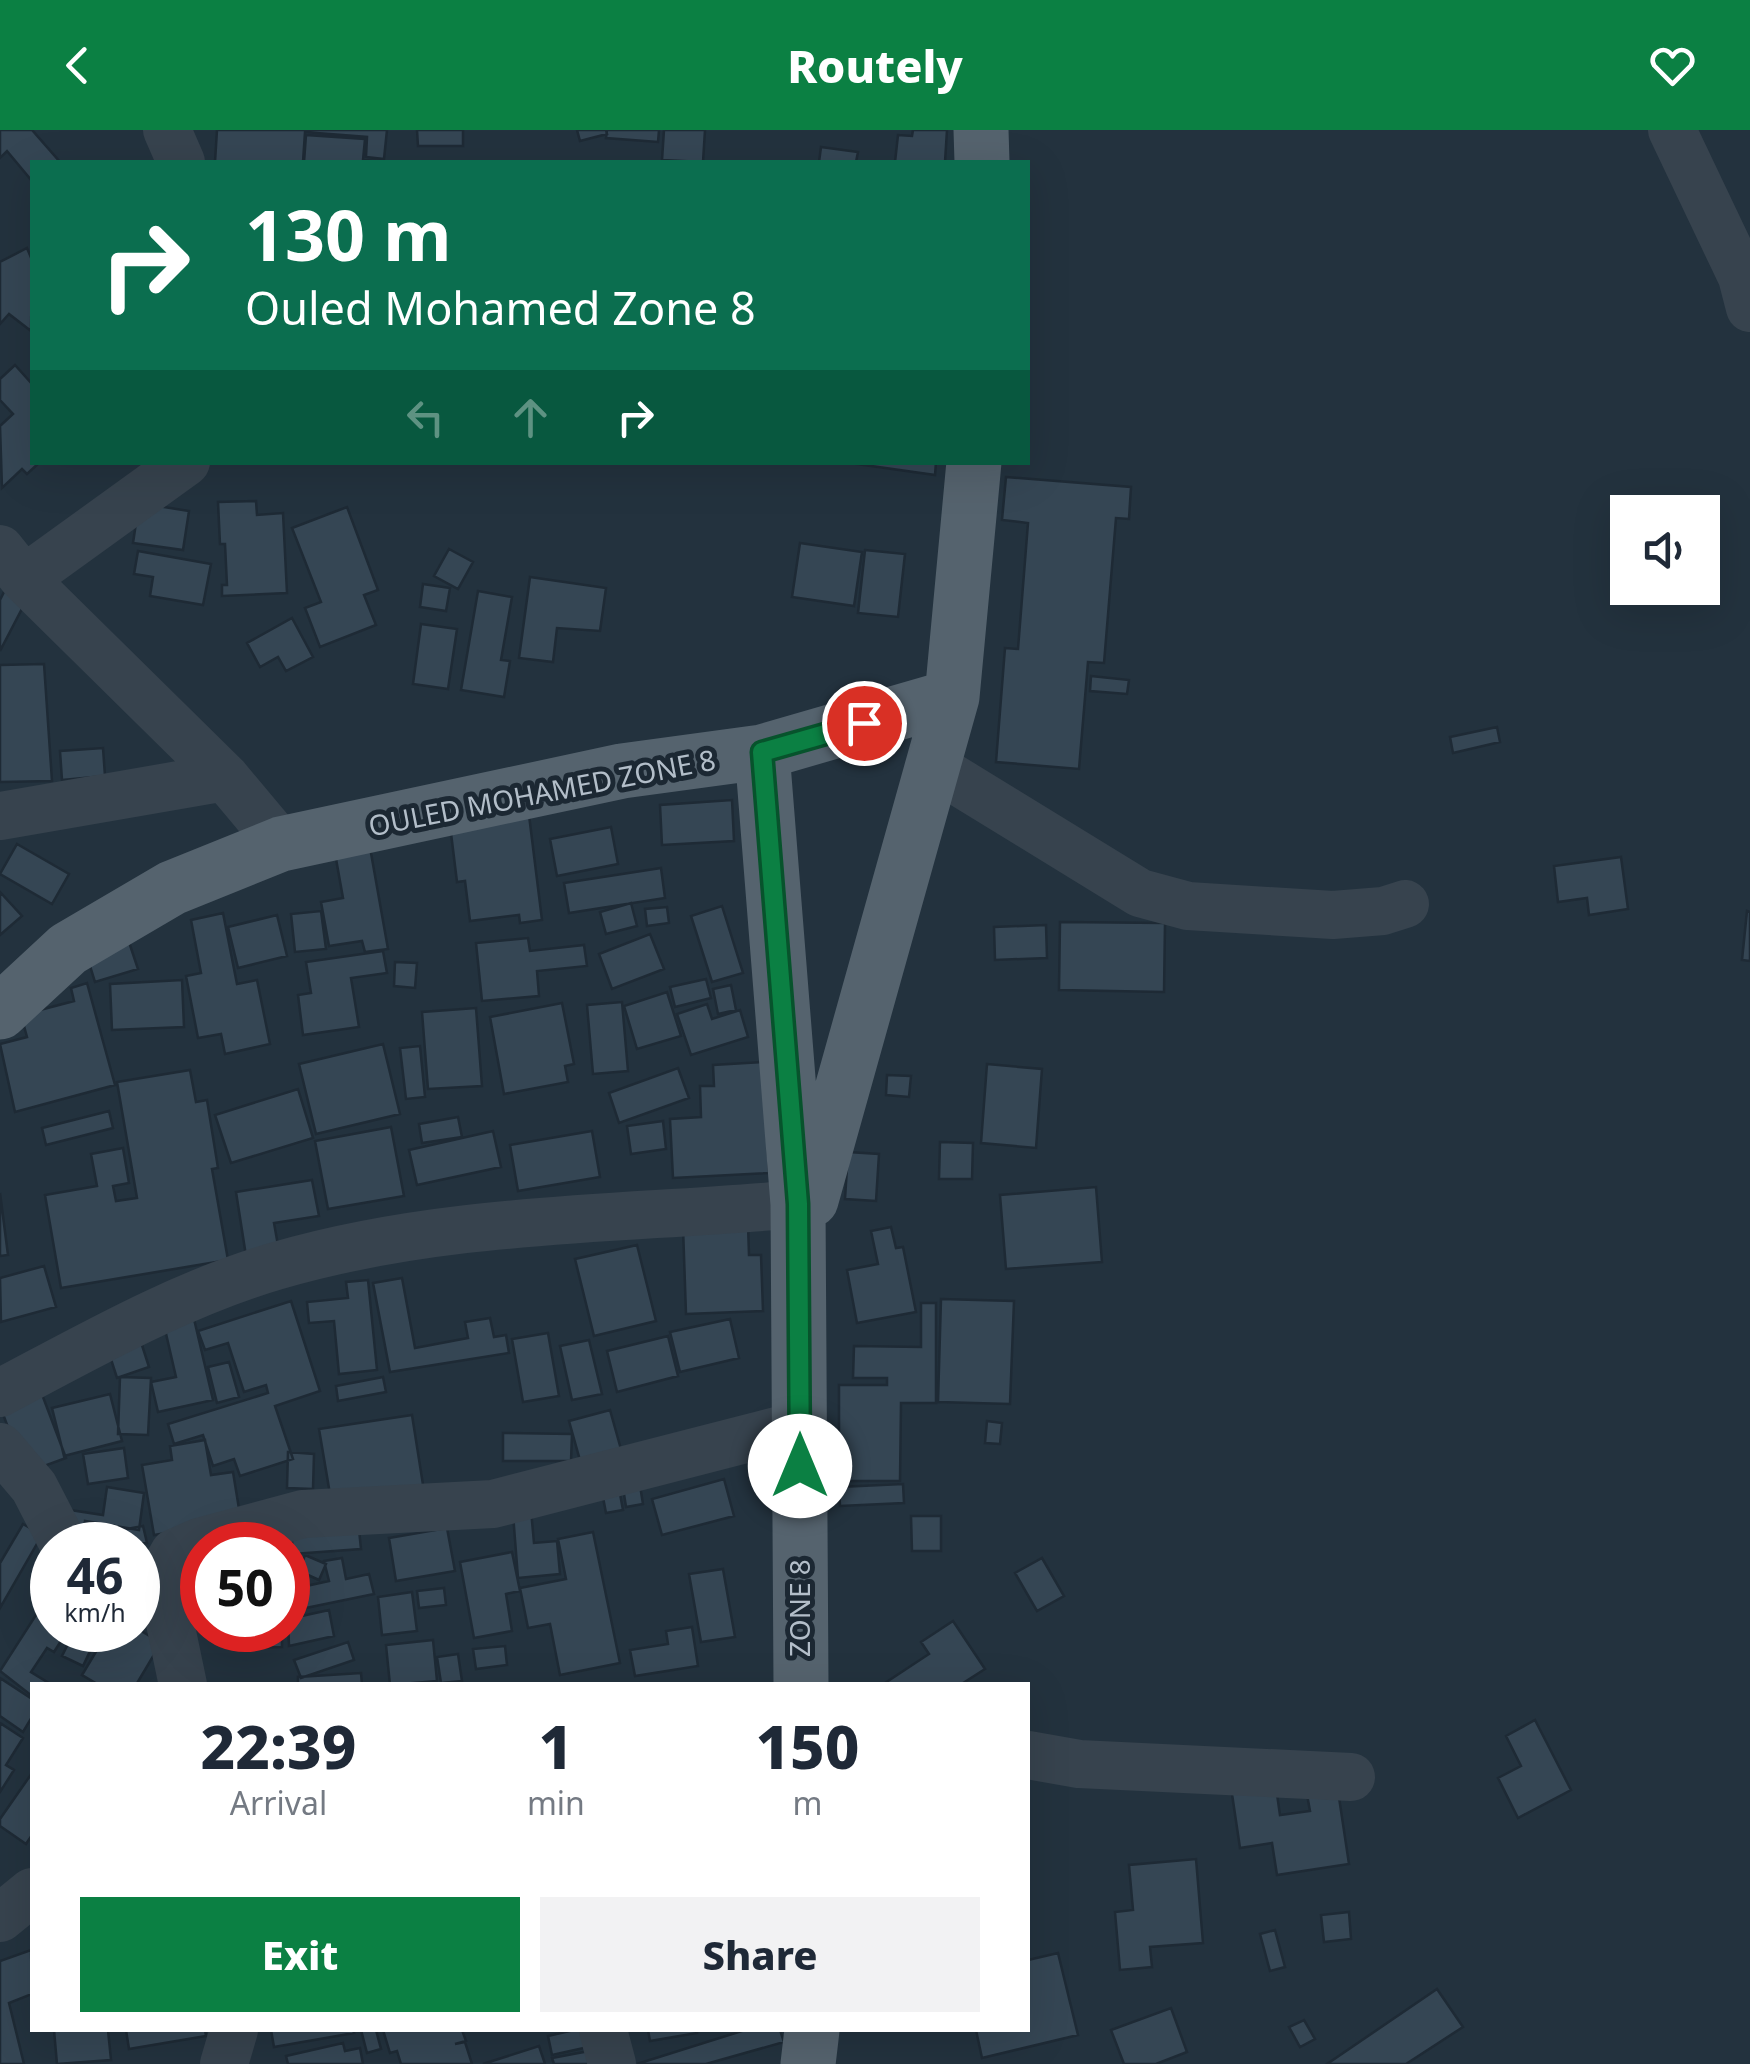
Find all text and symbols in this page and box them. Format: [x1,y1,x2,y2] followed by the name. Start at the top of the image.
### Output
[787,35,963,96] text: Routely
[50,38,105,93] icon: back
[1645,38,1700,93] icon: heart
[245,186,452,282] text: 130 m
[80,200,210,330] icon: right
[245,277,756,338] text: Ouled Mohamed Zone 8
[398,390,453,445] icon: left
[503,390,558,445] icon: ahead
[608,390,663,445] icon: right
[1610,495,1720,605] map controls
[1610,495,1720,605] button: sound
[822,681,907,766] pin
[837,696,892,751] icon: arrive
[365,740,719,844] street label: OULED MOHAMED ZONE 8
[748,1414,852,1518] position arrow
[180,1522,310,1652] speed limit sign: 50
[66,1541,124,1609] text: 46
[780,1559,818,1657] street label: ZONE 8
[64,1595,126,1629] text: km/h
[201,1705,356,1787] text: 22:39
[539,1705,573,1787] text: 1
[755,1705,859,1787] text: 150
[230,1781,327,1824] text: Arrival
[527,1781,585,1824] text: min
[792,1781,822,1824] text: m
[80,1897,520,2012] button: Exit
[540,1897,980,2012] button: Share

